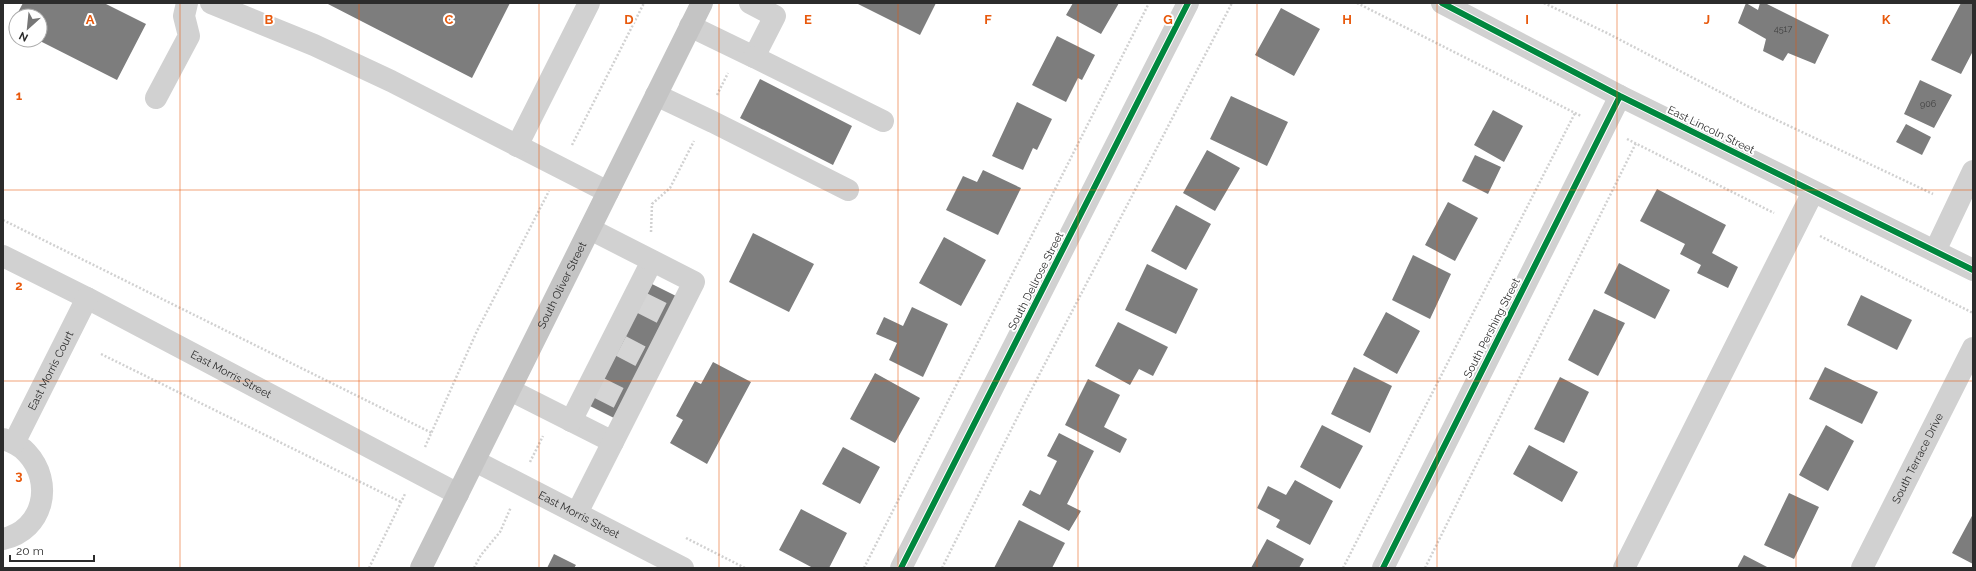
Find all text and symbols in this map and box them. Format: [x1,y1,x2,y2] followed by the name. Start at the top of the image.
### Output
[8,8,48,48] north arrow
[86,12,95,27] text: A
[265,12,274,27] text: B
[445,12,454,27] text: C
[624,12,634,27] text: D
[804,12,812,27] text: E
[984,12,992,27] text: F
[1163,12,1173,27] text: G
[1342,12,1352,27] text: H
[1525,12,1529,27] text: I
[1704,12,1710,27] text: J
[1882,12,1891,27] text: K
[1774,24,1792,34] house number: 4517
[17,29,30,44] text: N
[16,88,23,103] text: 1
[1920,99,1937,109] house number: 906
[1665,103,1757,157] street label: East Lincoln Street
[1006,230,1067,332] street label: South Dellrose Street
[535,239,589,331] street label: South Oliver Street
[1461,276,1523,380] street label: South Pershing Street
[15,278,23,293] text: 2
[25,329,76,412] street label: East Morris Court
[189,348,274,401] street label: East Morris Street
[1889,410,1946,506] street label: South Terrace Drive
[15,468,23,483] text: 3
[536,488,622,541] street label: East Morris Street
[10,537,94,563] scale bar
[16,544,44,558] text: 20 m

